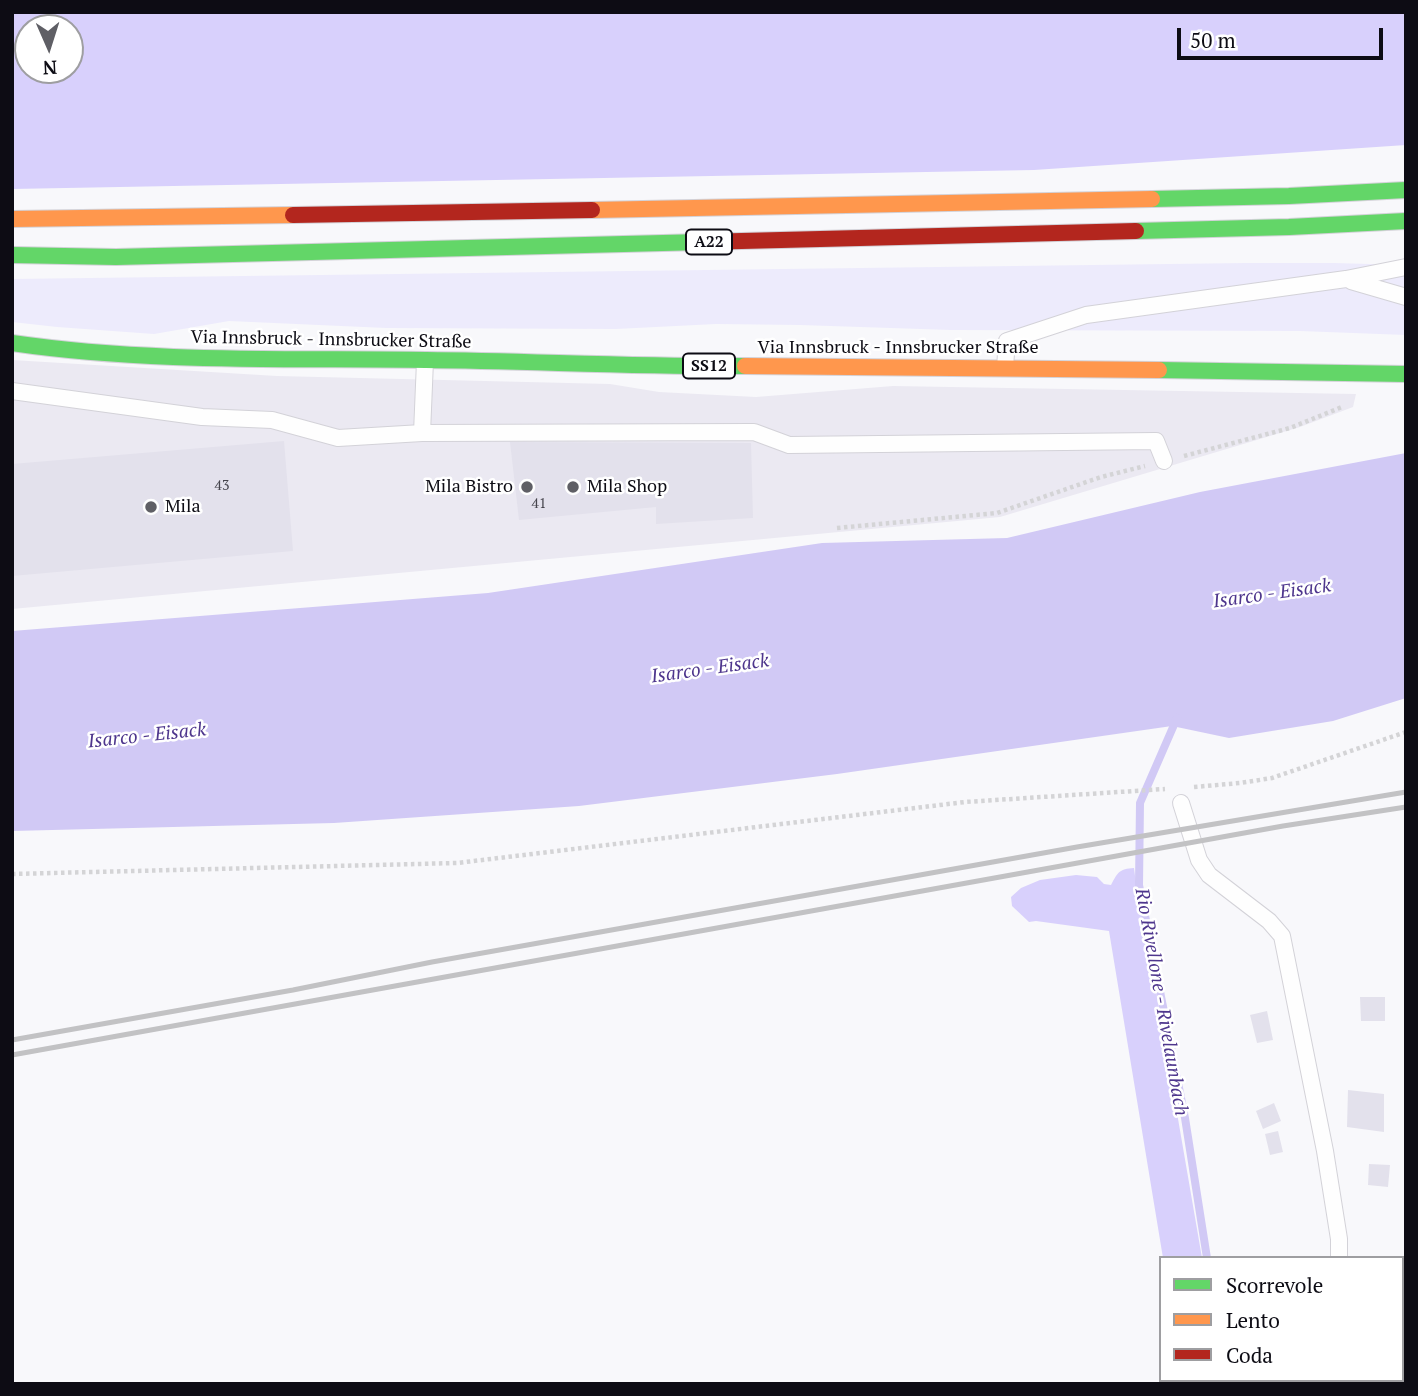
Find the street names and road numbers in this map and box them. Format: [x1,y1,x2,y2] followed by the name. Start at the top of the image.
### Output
[686,230,732,254] road number: A22
[190,327,472,353] street label: Via Innsbruck - Innsbrucker Straße
[757,337,1039,359] street label: Via Innsbruck - Innsbrucker Straße
[683,354,735,378] road number: SS12

